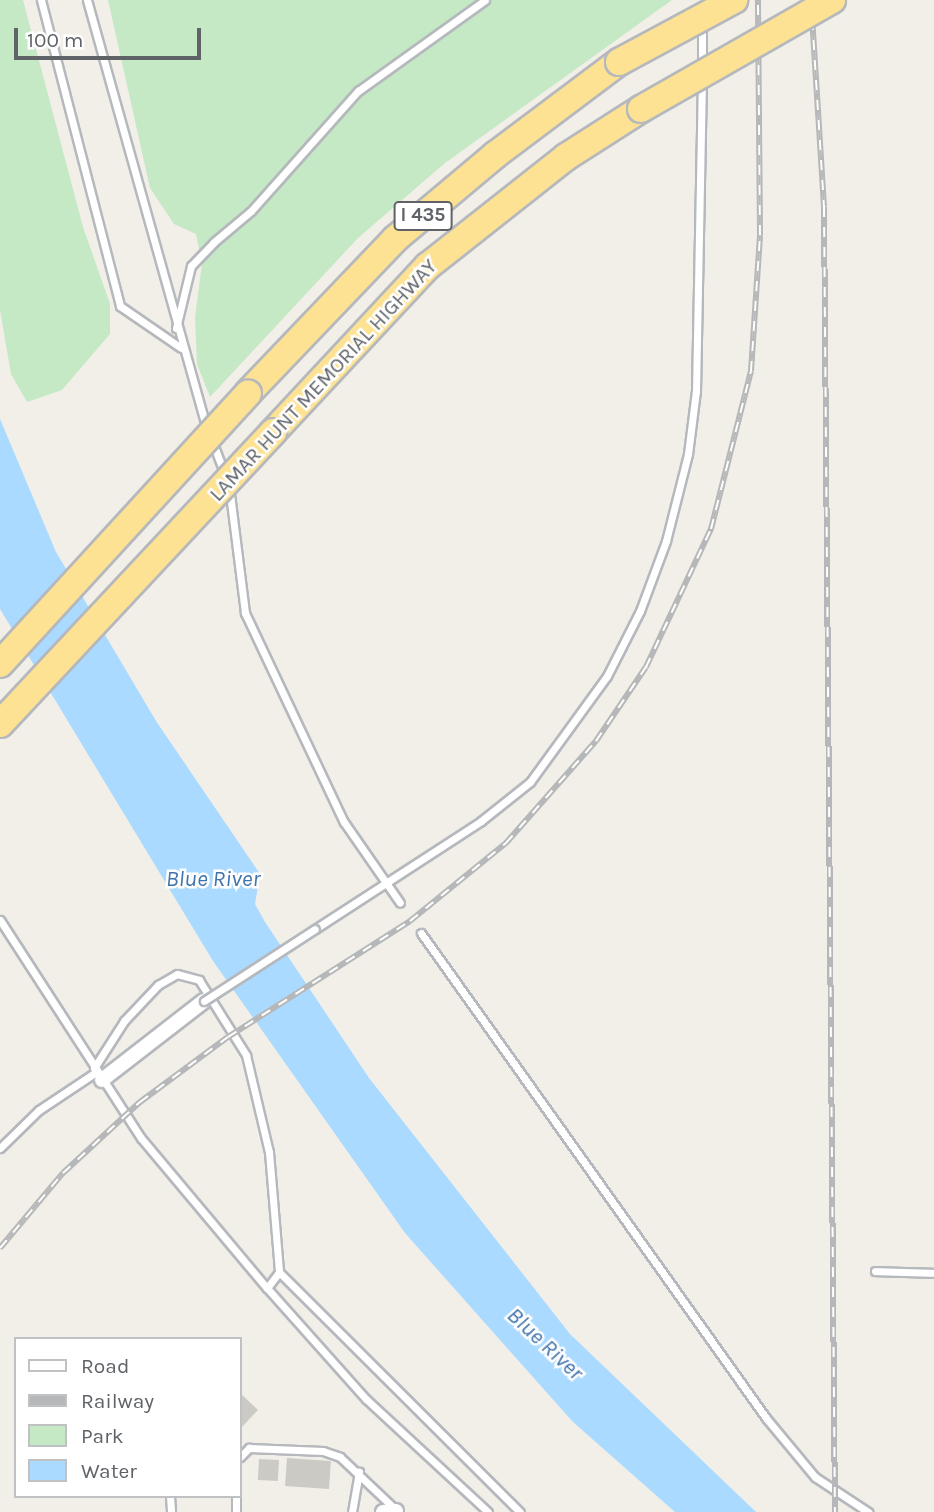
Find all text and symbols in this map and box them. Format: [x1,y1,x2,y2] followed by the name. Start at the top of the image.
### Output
[18,14,205,58] scale bar
[27,28,84,52] text: 100 m
[393,200,453,232] road number: I 435
[204,254,442,506] street label: LAMAR HUNT MEMORIAL HIGHWAY
[166,865,260,893] water label: Blue River
[501,1302,589,1386] water label: Blue River
[14,1337,242,1498] legend
[81,1354,129,1378] text: Road
[81,1389,154,1413] text: Railway
[81,1424,124,1448] text: Park
[81,1459,137,1483] text: Water

